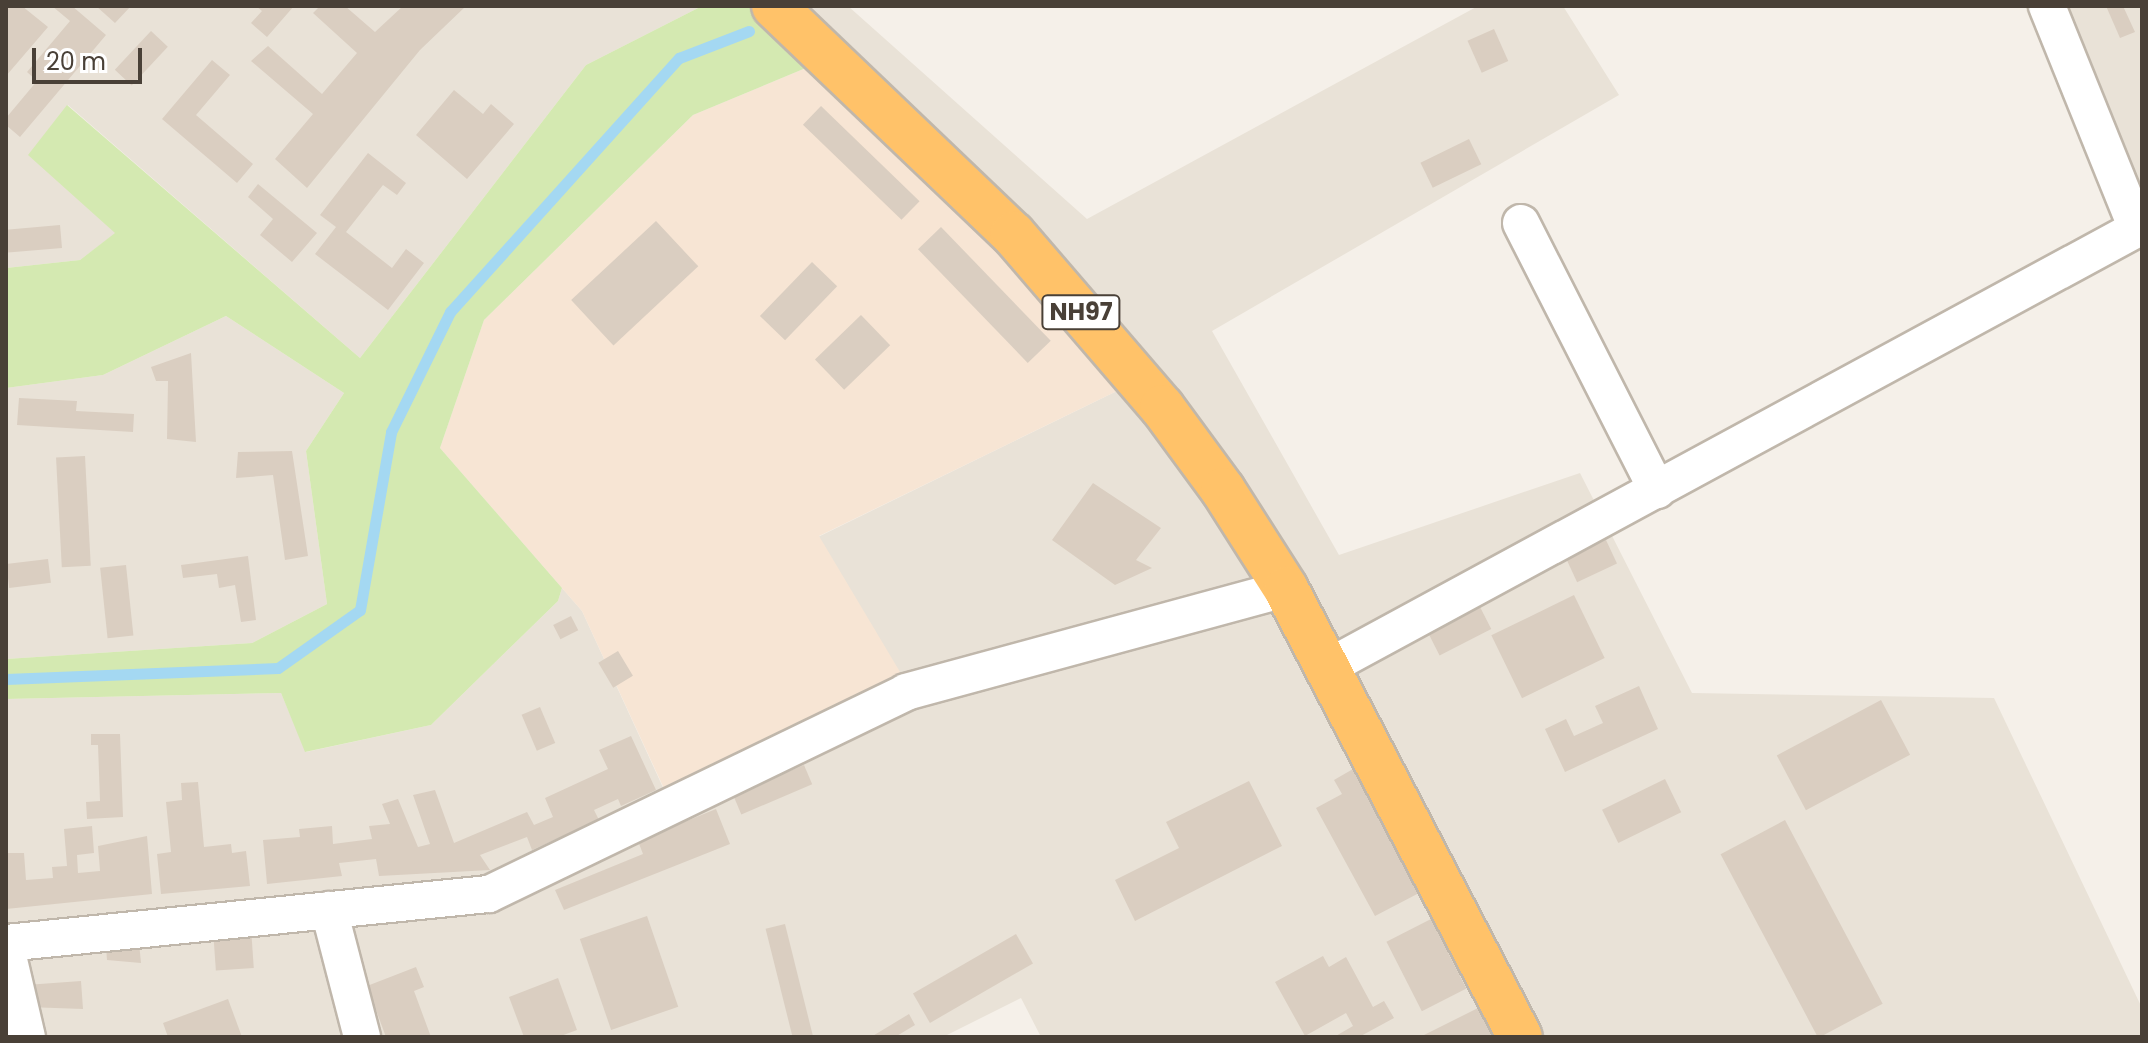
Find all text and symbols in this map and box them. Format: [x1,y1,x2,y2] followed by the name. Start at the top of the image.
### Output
[36,32,146,82] scale bar
[46,45,106,78] text: 20 m
[1041,292,1121,332] road number: NH97

